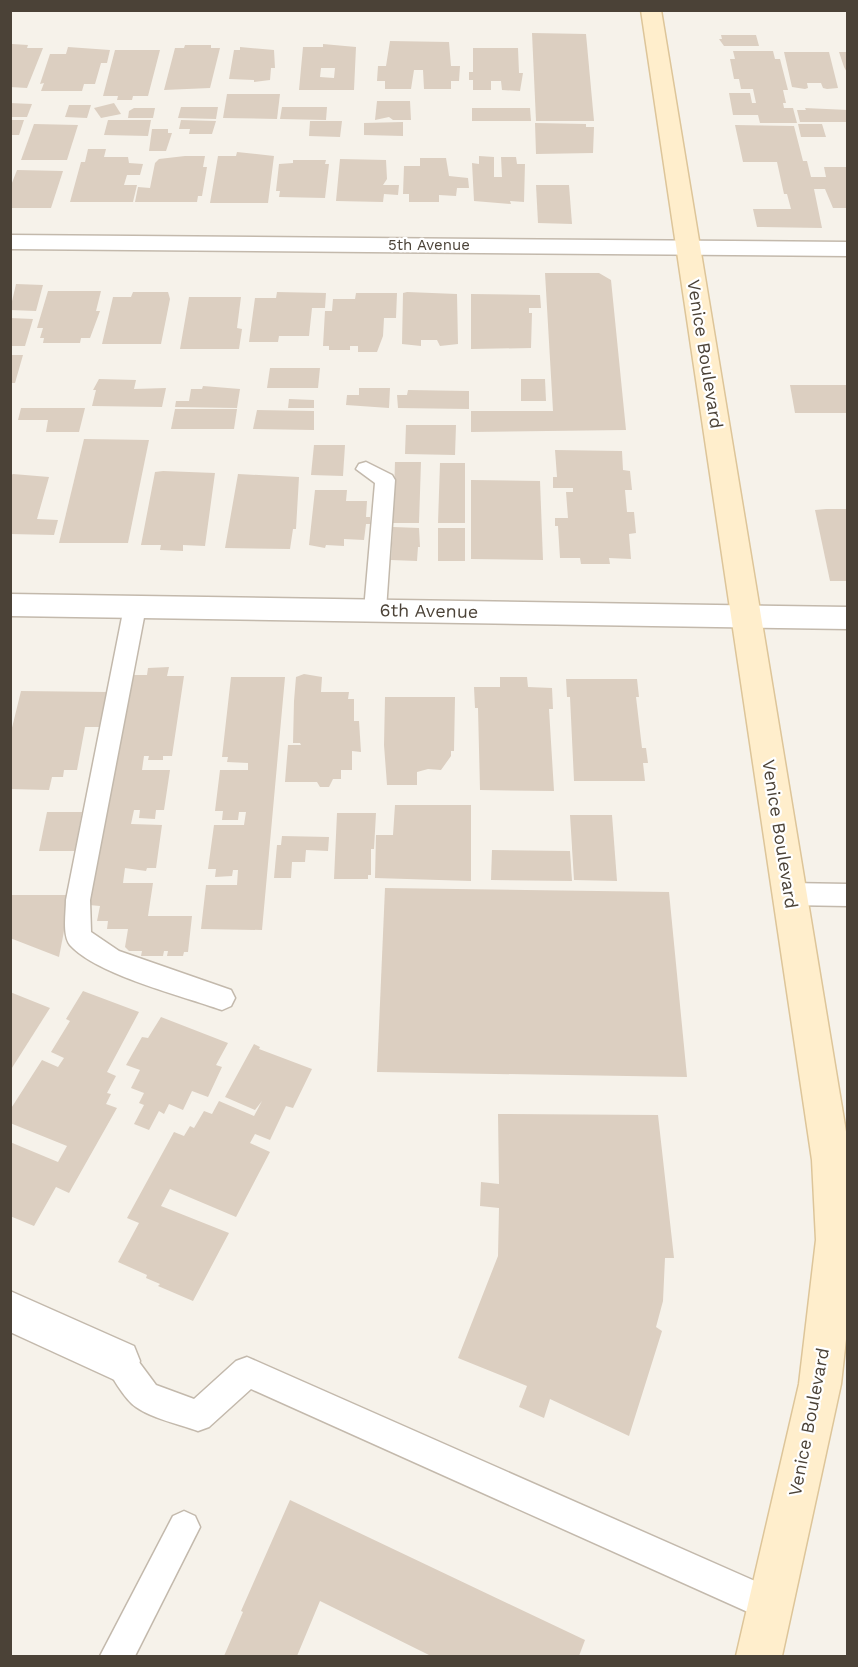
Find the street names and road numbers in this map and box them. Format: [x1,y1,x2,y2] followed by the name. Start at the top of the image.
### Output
[388,236,470,254] street label: 5th Avenue
[683,278,728,430] street label: Venice Boulevard
[379,599,479,622] street label: 6th Avenue
[758,758,803,910] street label: Venice Boulevard
[784,1346,833,1498] street label: Venice Boulevard

